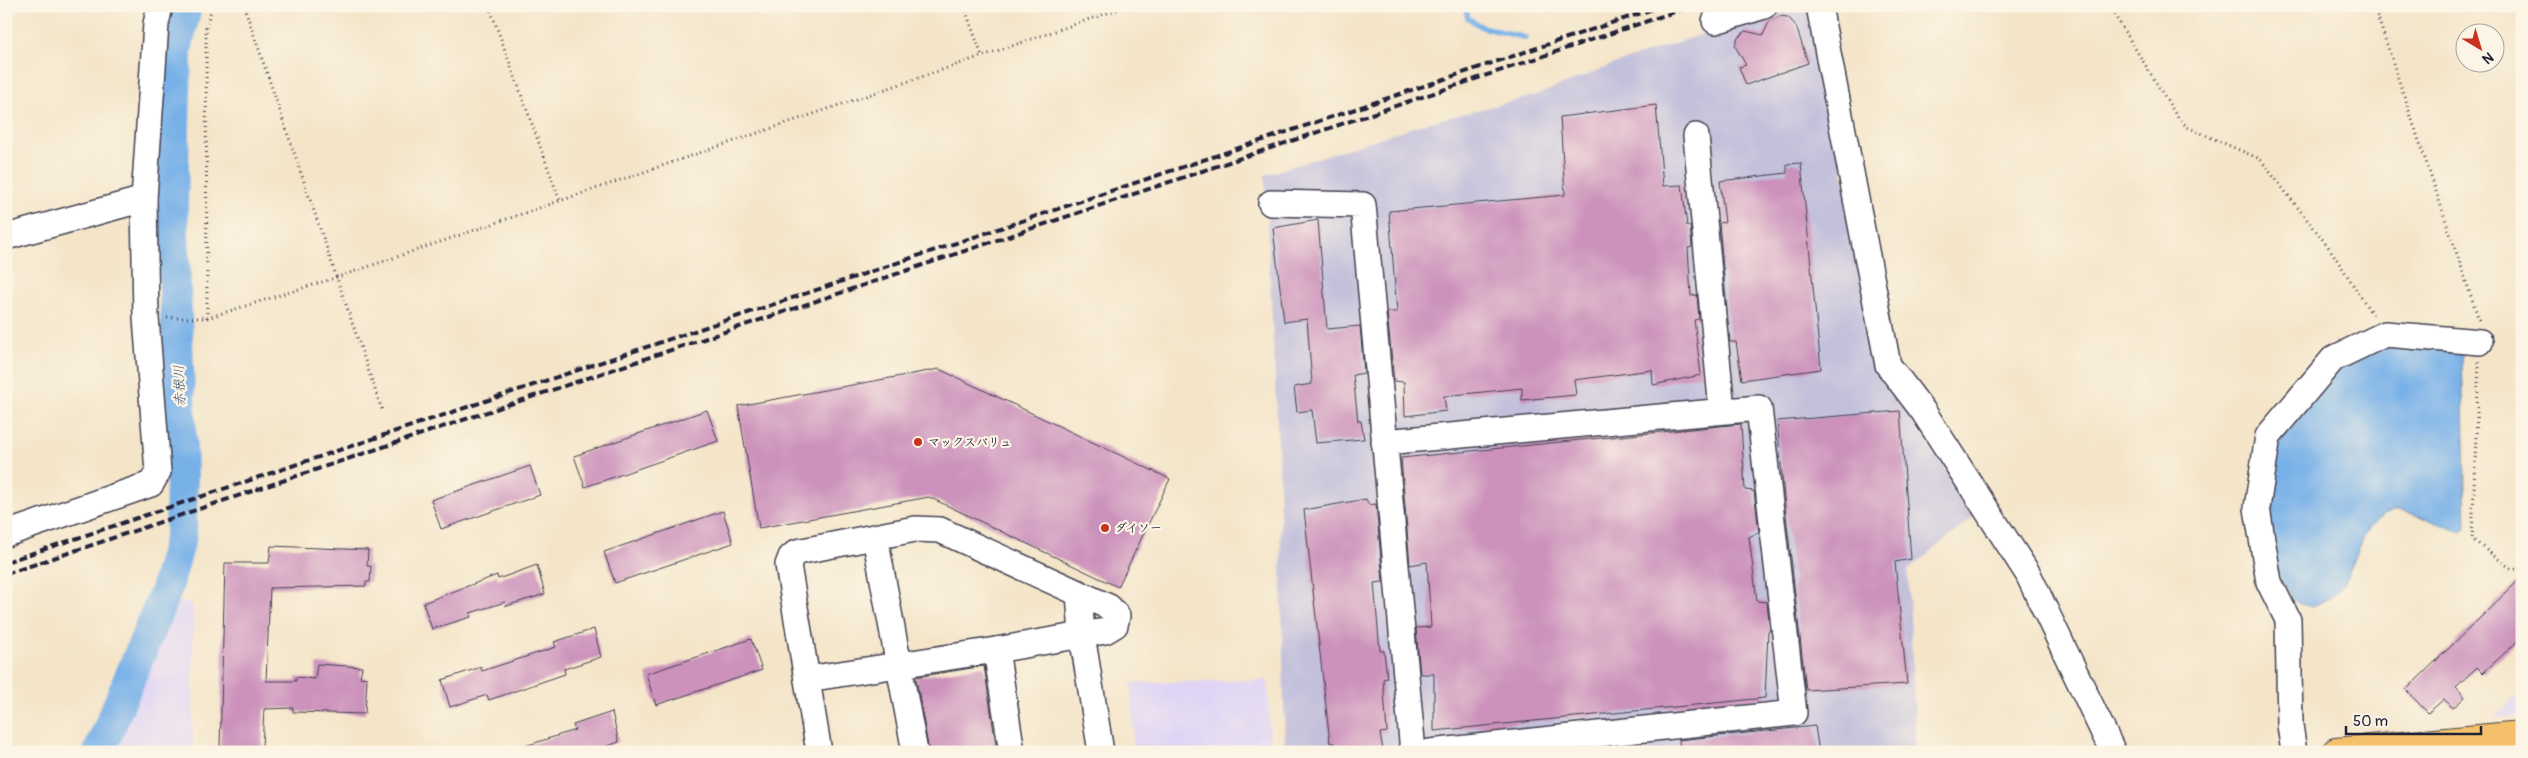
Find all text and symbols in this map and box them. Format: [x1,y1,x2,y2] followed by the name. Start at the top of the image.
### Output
[2456,22,2506,72] north arrow
[2479,48,2497,67] text: N
[170,365,189,407] water label: 赤根川
[928,435,1012,450] place label: マックスバリュ
[912,436,924,448] marker: マックスバリュ
[1115,521,1162,536] place label: ダイソー
[1099,522,1111,534] marker: ダイソー
[2346,703,2480,735] scale bar
[2353,712,2388,731] text: 50 m

